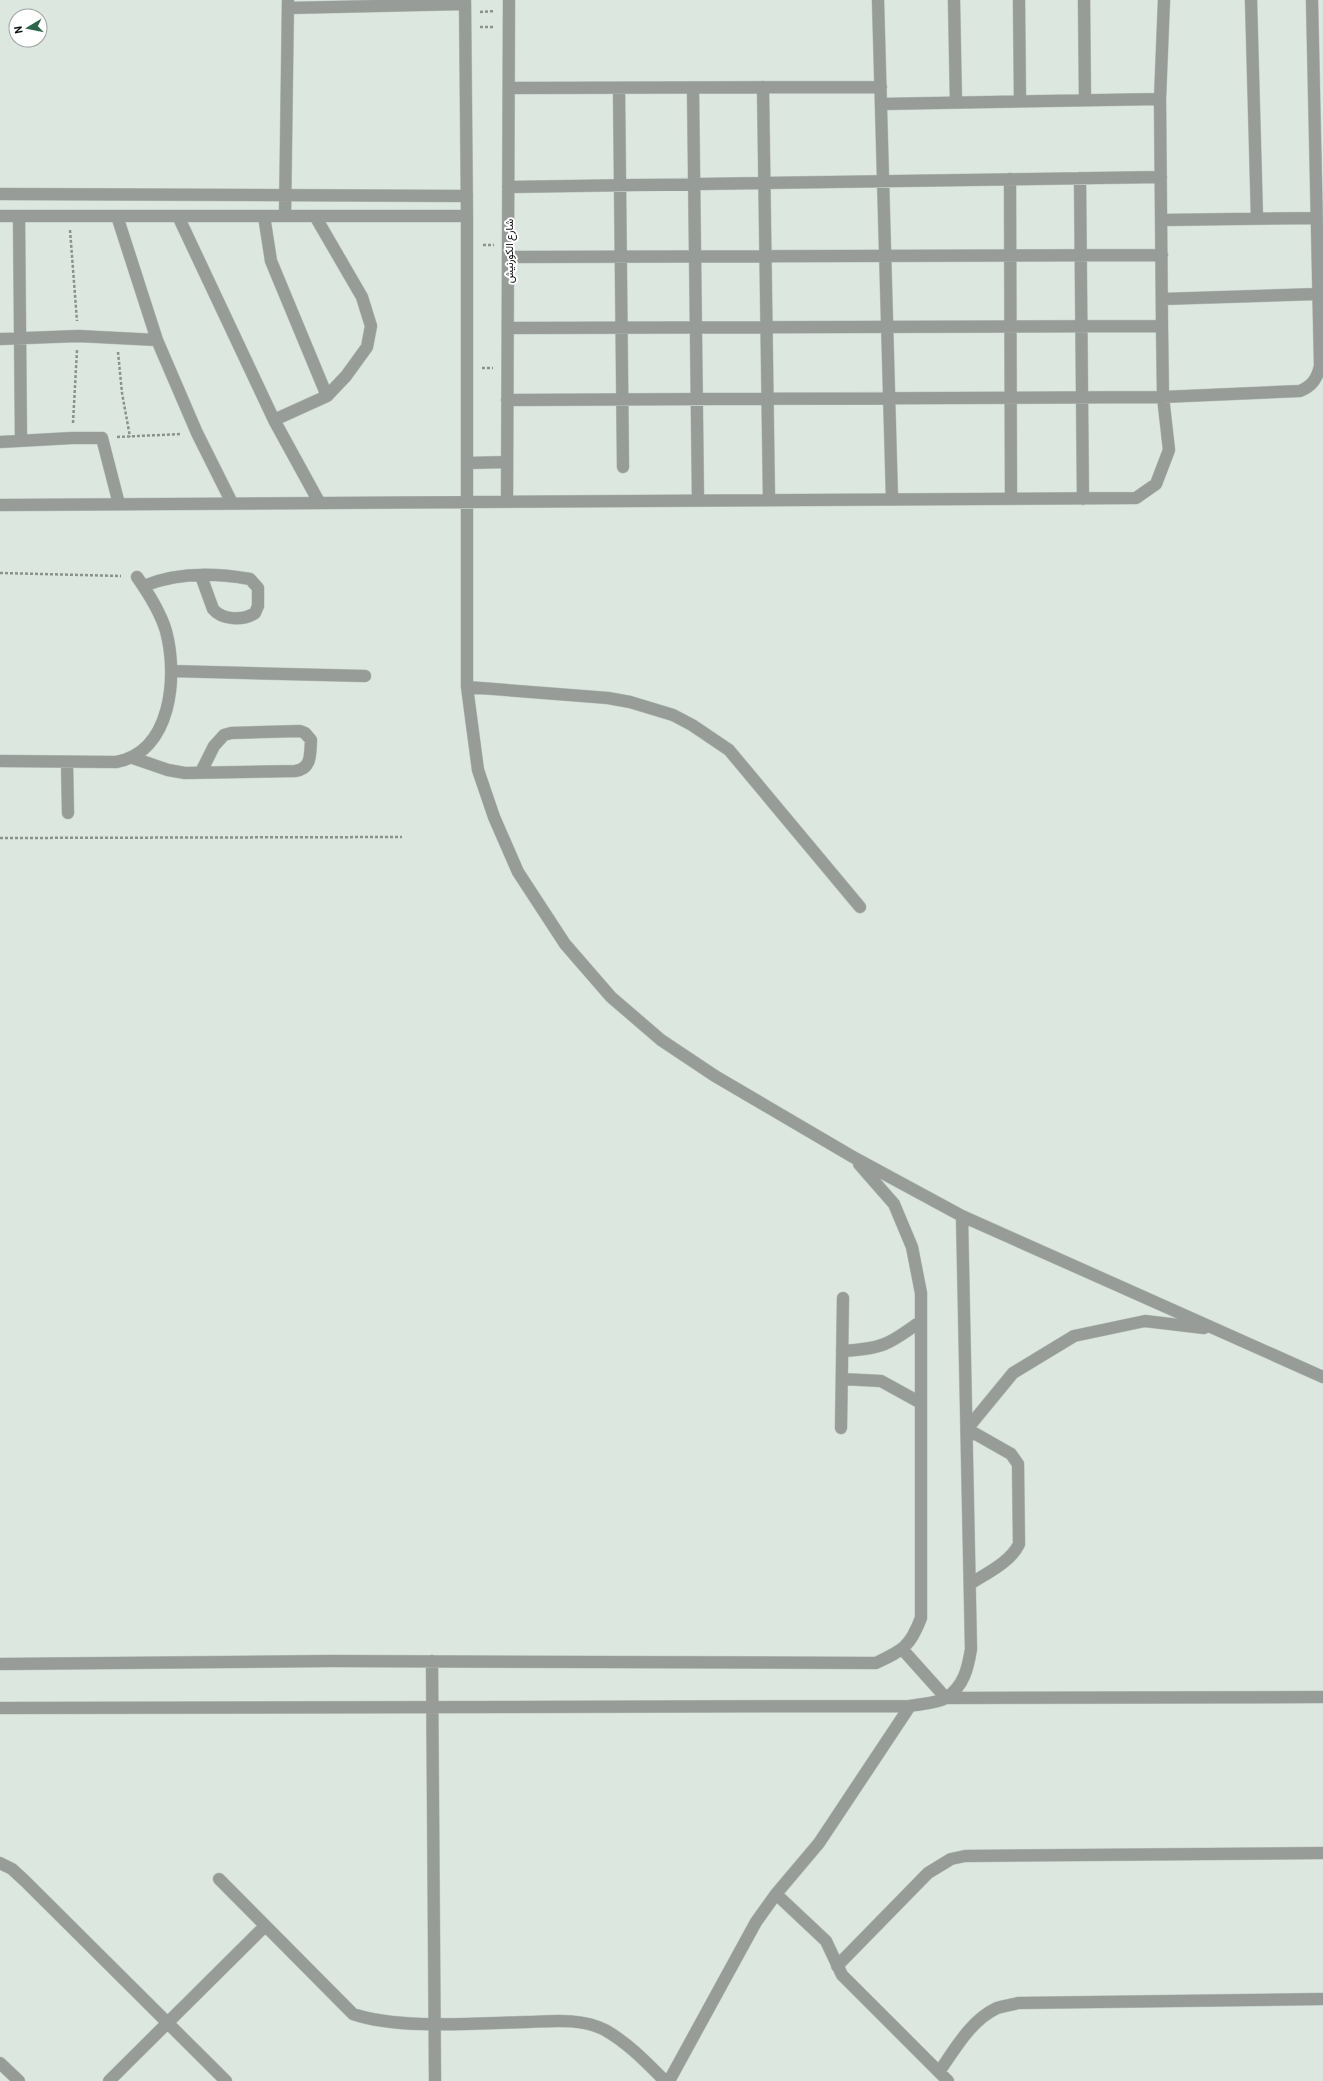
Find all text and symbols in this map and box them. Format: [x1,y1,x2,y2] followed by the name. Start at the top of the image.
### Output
[8,8,48,48] north arrow
[11,25,25,35] text: N
[502,219,517,283] street label: شارع الكورنيش

